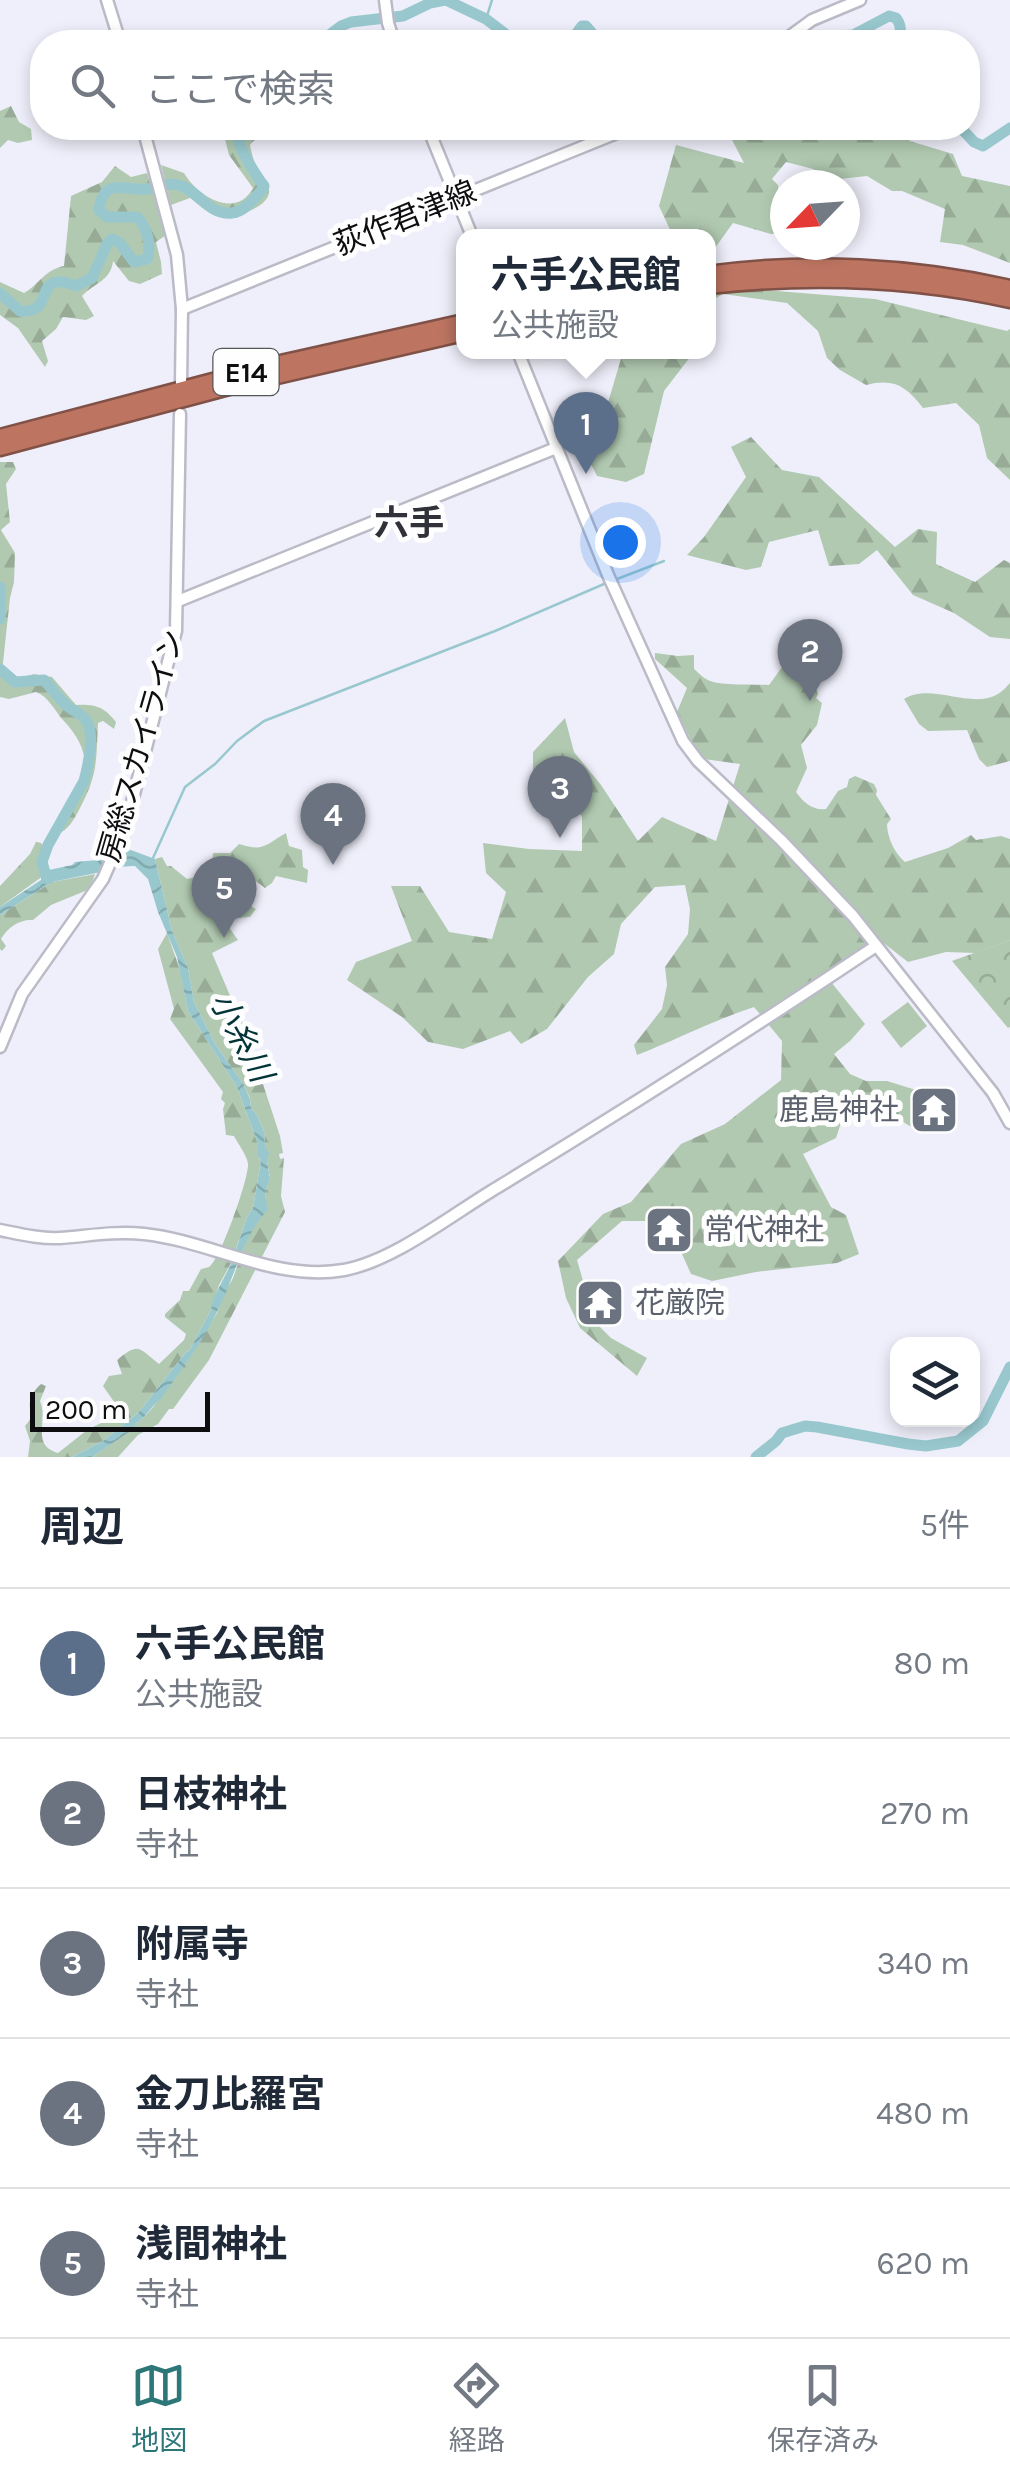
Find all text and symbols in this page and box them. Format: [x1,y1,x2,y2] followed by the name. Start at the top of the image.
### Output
[30,30,980,140] search box
[65,58,120,113] icon: search
[145,67,335,112] text: ここで検索
[770,170,860,260] north arrow
[329,173,481,263] street label: 荻作君津線
[456,229,716,359] popup
[491,253,681,298] text: 六手公民館
[491,307,619,344] text: 公共施設
[214,349,278,395] road number: E14
[554,392,618,474] pin: 1
[374,503,444,544] district label: 六手
[595,517,646,568] your location
[778,618,842,701] pin: 2
[91,626,191,866] street label: 房総スカイライン
[528,756,592,838] pin: 3
[300,782,366,865] pin: 4
[192,856,256,938] pin: 5
[202,986,281,1091] water label: 小糸川
[908,1084,960,1136] temple icon: 鹿島神社
[779,1092,899,1128] place label: 鹿島神社
[643,1204,695,1256] temple icon: 常代神社
[704,1212,824,1248] place label: 常代神社
[574,1277,626,1329] temple icon: 花厳院
[635,1285,725,1321] place label: 花厳院
[890,1337,980,1427] map controls
[890,1337,980,1427] button: layers
[30,1387,210,1432] scale bar
[45,1393,127,1426] text: 200 m
[40,1502,124,1552] text: 周辺
[920,1507,970,1544] text: 5件
[135,1622,325,1667] text: 六手公民館
[67,1645,78,1682] text: 1
[894,1645,970,1682] text: 80 m
[135,1676,263,1713] text: 公共施設
[135,1772,287,1817] text: 日枝神社
[63,1795,82,1832] text: 2
[880,1795,970,1832] text: 270 m
[135,1826,199,1863] text: 寺社
[135,1922,249,1967] text: 附属寺
[63,1945,82,1982] text: 3
[877,1945,970,1982] text: 340 m
[135,1976,199,2013] text: 寺社
[135,2072,325,2117] text: 金刀比羅宮
[63,2095,82,2132] text: 4
[876,2095,970,2132] text: 480 m
[135,2126,199,2163] text: 寺社
[135,2222,287,2267] text: 浅間神社
[63,2245,82,2282] text: 5
[877,2245,970,2282] text: 620 m
[135,2276,199,2313] text: 寺社
[131,2358,187,2458] tab: 地図
[449,2358,505,2458] tab: 経路
[767,2358,879,2458] tab: 保存済み

